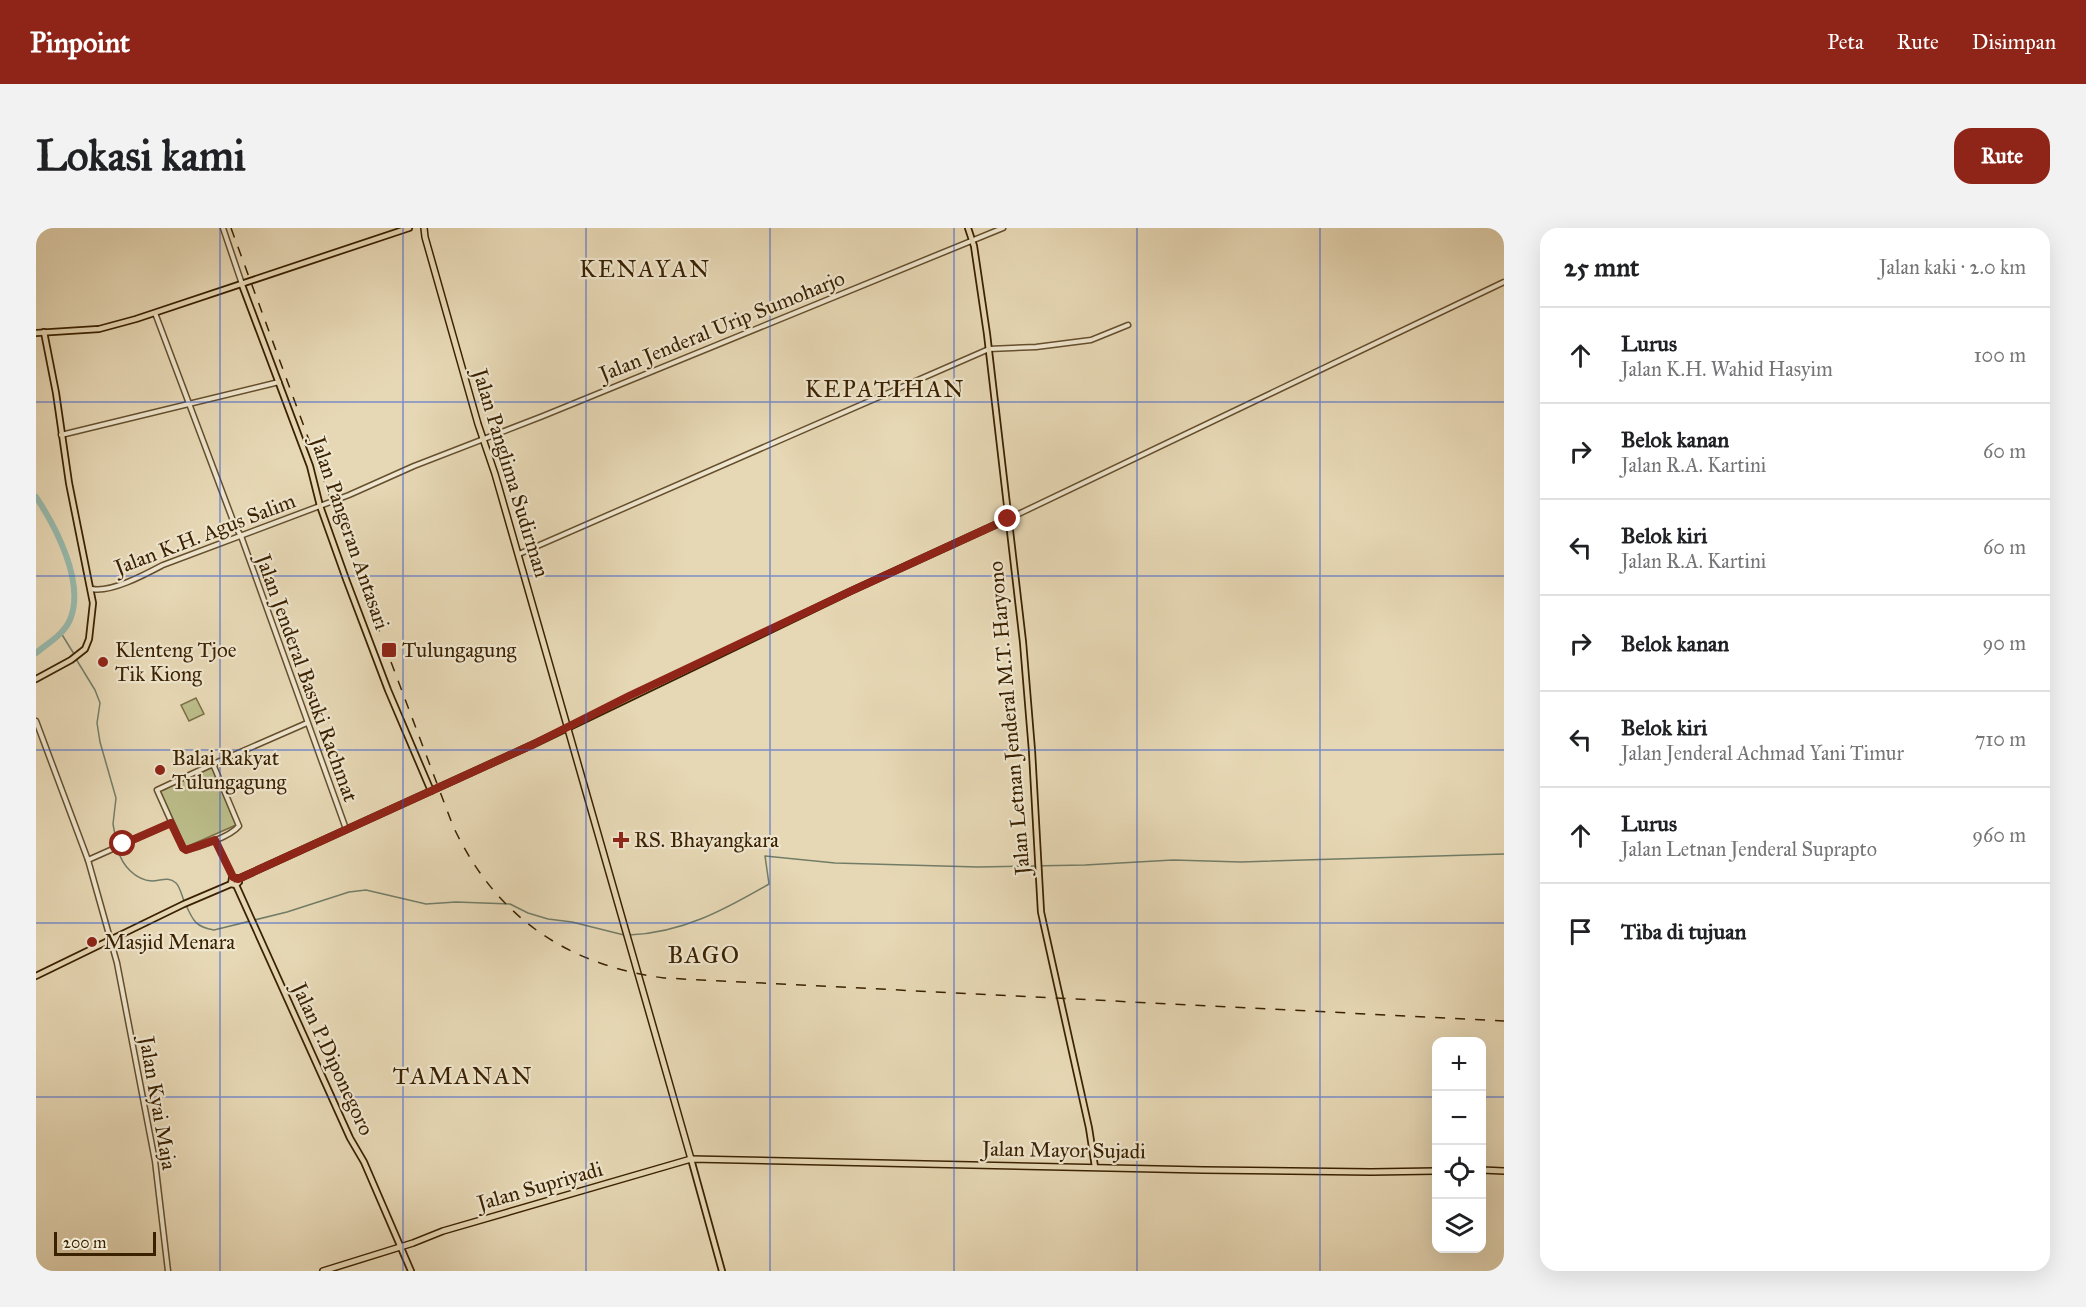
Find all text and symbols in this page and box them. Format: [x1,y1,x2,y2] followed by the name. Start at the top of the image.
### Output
[30,25,130,60] text: Pinpoint
[1827,29,1864,55] text: Peta
[1897,29,1939,55] text: Rute
[1972,29,2056,55] text: Disimpan
[1954,128,2050,184] button: Rute
[36,130,246,182] text: Lokasi kami
[1564,251,1639,283] text: 25 mnt
[579,254,711,284] district label: KENAYAN
[1879,255,2026,279] text: Jalan kaki · 2.0 km
[594,265,849,388] street label: Jalan Jenderal Urip Sumoharjo
[1621,330,1677,357] text: Lurus
[1564,339,1597,372] icon: ahead
[1974,343,2026,367] text: 100 m
[1621,357,1833,381] text: Jalan K.H. Wahid Hasyim
[466,364,555,580] street label: Jalan Panglima Sudirman
[805,374,965,404] district label: KEPATIHAN
[1621,426,1729,453] text: Belok kanan
[304,431,395,633] street label: Jalan Pangeran Antasari
[1564,435,1597,468] icon: right
[1983,439,2026,463] text: 60 m
[1621,453,1766,477] text: Jalan R.A. Kartini
[109,487,299,581] street label: Jalan K.H. Agus Salim
[994,505,1020,531] route end
[1621,522,1707,549] text: Belok kiri
[1564,531,1597,564] icon: left
[1983,535,2026,559] text: 60 m
[249,549,364,806] street label: Jalan Jenderal Basuki Rachmat
[1621,549,1766,573] text: Jalan R.A. Kartini
[982,560,1036,878] street label: Jalan Letnan Jenderal M.T. Haryono
[1564,627,1597,660] icon: right
[1621,630,1729,657] text: Belok kanan
[1983,631,2026,655] text: 90 m
[115,637,237,687] place label: Klenteng Tjoe Tik Kiong
[402,637,517,663] place label: Tulungagung
[380,641,398,659] marker: Tulungagung
[96,655,110,669] marker: Klenteng Tjoe Tik Kiong
[1621,714,1707,741] text: Belok kiri
[1564,723,1597,756] icon: left
[1975,727,2026,751] text: 710 m
[1621,741,1904,765] text: Jalan Jenderal Achmad Yani Timur
[172,745,287,795] place label: Balai Rakyat Tulungagung
[153,763,167,777] marker: Balai Rakyat Tulungagung
[1621,810,1677,837] text: Lurus
[1564,819,1597,852] icon: ahead
[1972,823,2026,847] text: 960 m
[634,827,779,853] place label: RS. Bhayangkara
[109,830,135,856] route start
[612,831,630,849] marker: RS. Bhayangkara
[1621,837,1877,861] text: Jalan Letnan Jenderal Suprapto
[1564,915,1597,948] icon: arrive
[1621,918,1746,945] text: Tiba di tujuan
[104,929,235,955] place label: Masjid Menara
[85,935,99,949] marker: Masjid Menara
[667,940,741,970] district label: BAGO
[285,977,380,1140] street label: Jalan P.Diponegoro
[133,1032,183,1172] street label: Jalan Kyai Maja
[1432,1037,1486,1253] map controls
[1432,1037,1486,1091] button: +
[393,1061,533,1091] district label: TAMANAN
[1432,1091,1486,1145] button: −
[980,1136,1146,1164] street label: Jalan Mayor Sujadi
[1432,1145,1486,1199] button: locate
[472,1156,606,1217] street label: Jalan Supriyadi
[1432,1199,1486,1253] button: layers
[54,1229,156,1256] scale bar
[63,1233,106,1252] text: 200 m

